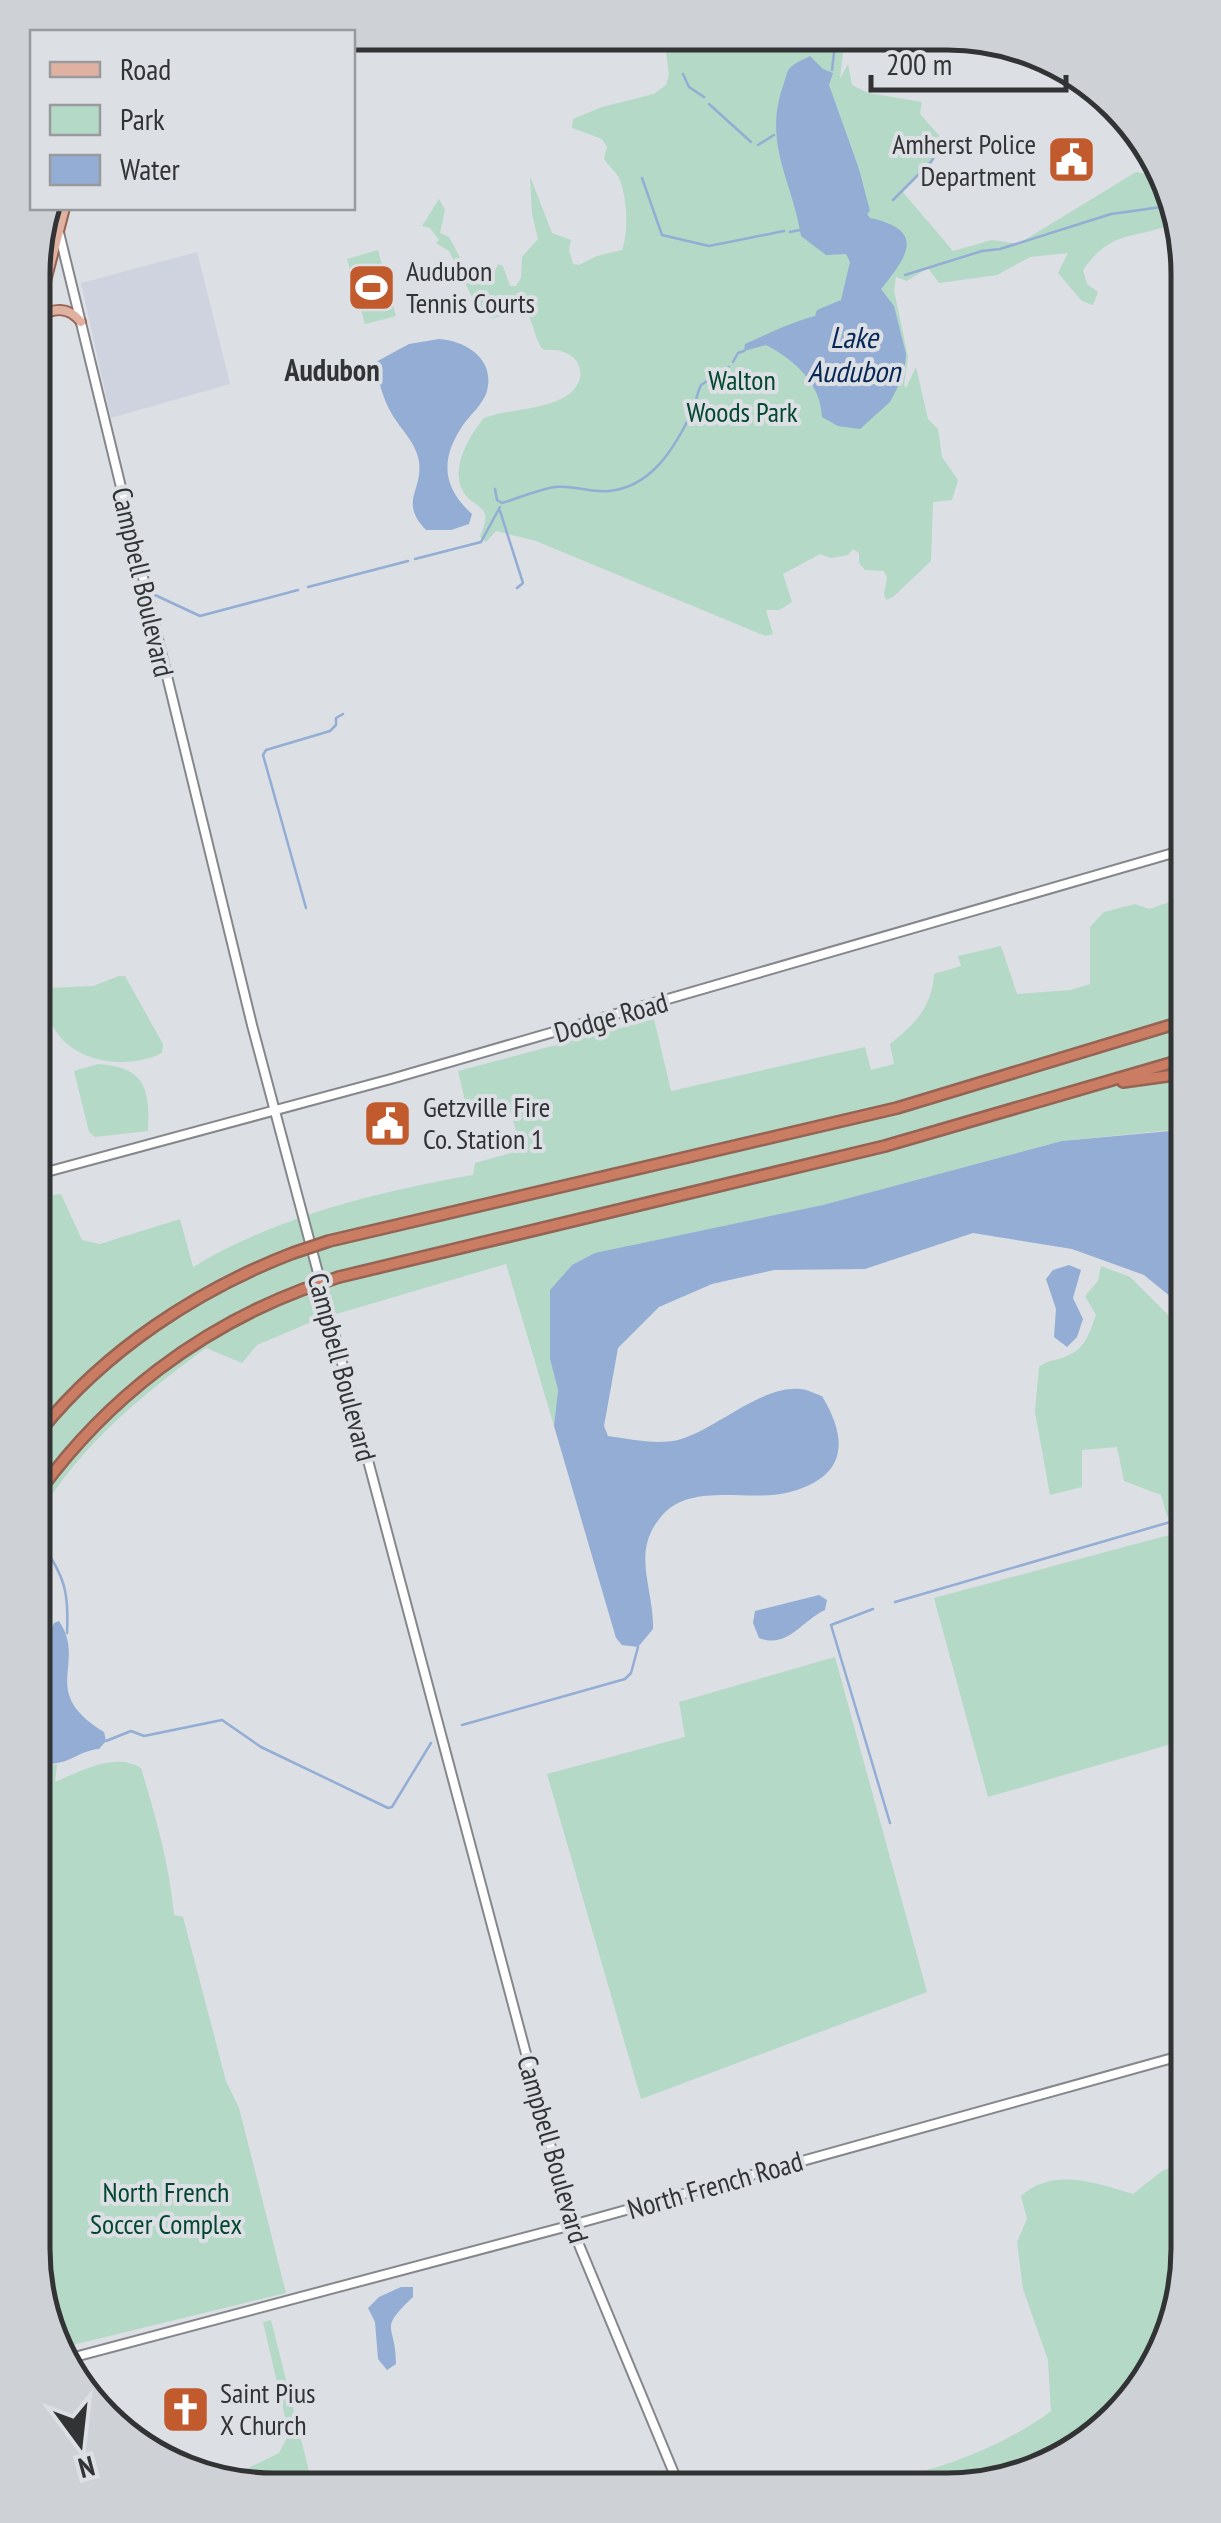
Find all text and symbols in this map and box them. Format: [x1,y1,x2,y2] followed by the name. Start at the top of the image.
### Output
[30,30,355,210] legend
[871,30,1066,92] scale bar
[886,44,952,83] text: 200 m
[120,49,171,88] text: Road
[120,99,165,138] text: Park
[892,125,1036,194] place label: Amherst Police Department
[1045,134,1097,186] public building icon: Amherst Police Department
[120,149,181,188] text: Water
[406,252,535,321] place label: Audubon Tennis Courts
[345,261,397,313] sports icon: Audubon Tennis Courts
[808,317,902,390] water label: Lake Audubon
[283,350,380,389] district label: Audubon
[686,361,798,430] park label: Walton Woods Park
[104,483,183,680] street label: Campbell Boulevard
[550,983,672,1050] street label: Dodge Road
[423,1088,550,1157] place label: Getzville Fire Co. Station 1
[362,1097,414,1149] public building icon: Getzville Fire Co. Station 1
[300,1269,385,1465] street label: Campbell Boulevard
[509,2051,598,2247] street label: Campbell Boulevard
[623,2142,807,2227] street label: North French Road
[90,2173,242,2242] park label: North French Soccer Complex
[220,2374,316,2443] place label: Saint Pius X Church
[159,2383,211,2435] church icon: Saint Pius X Church
[30,2393,130,2493] north arrow
[75,2448,99,2487] text: N

